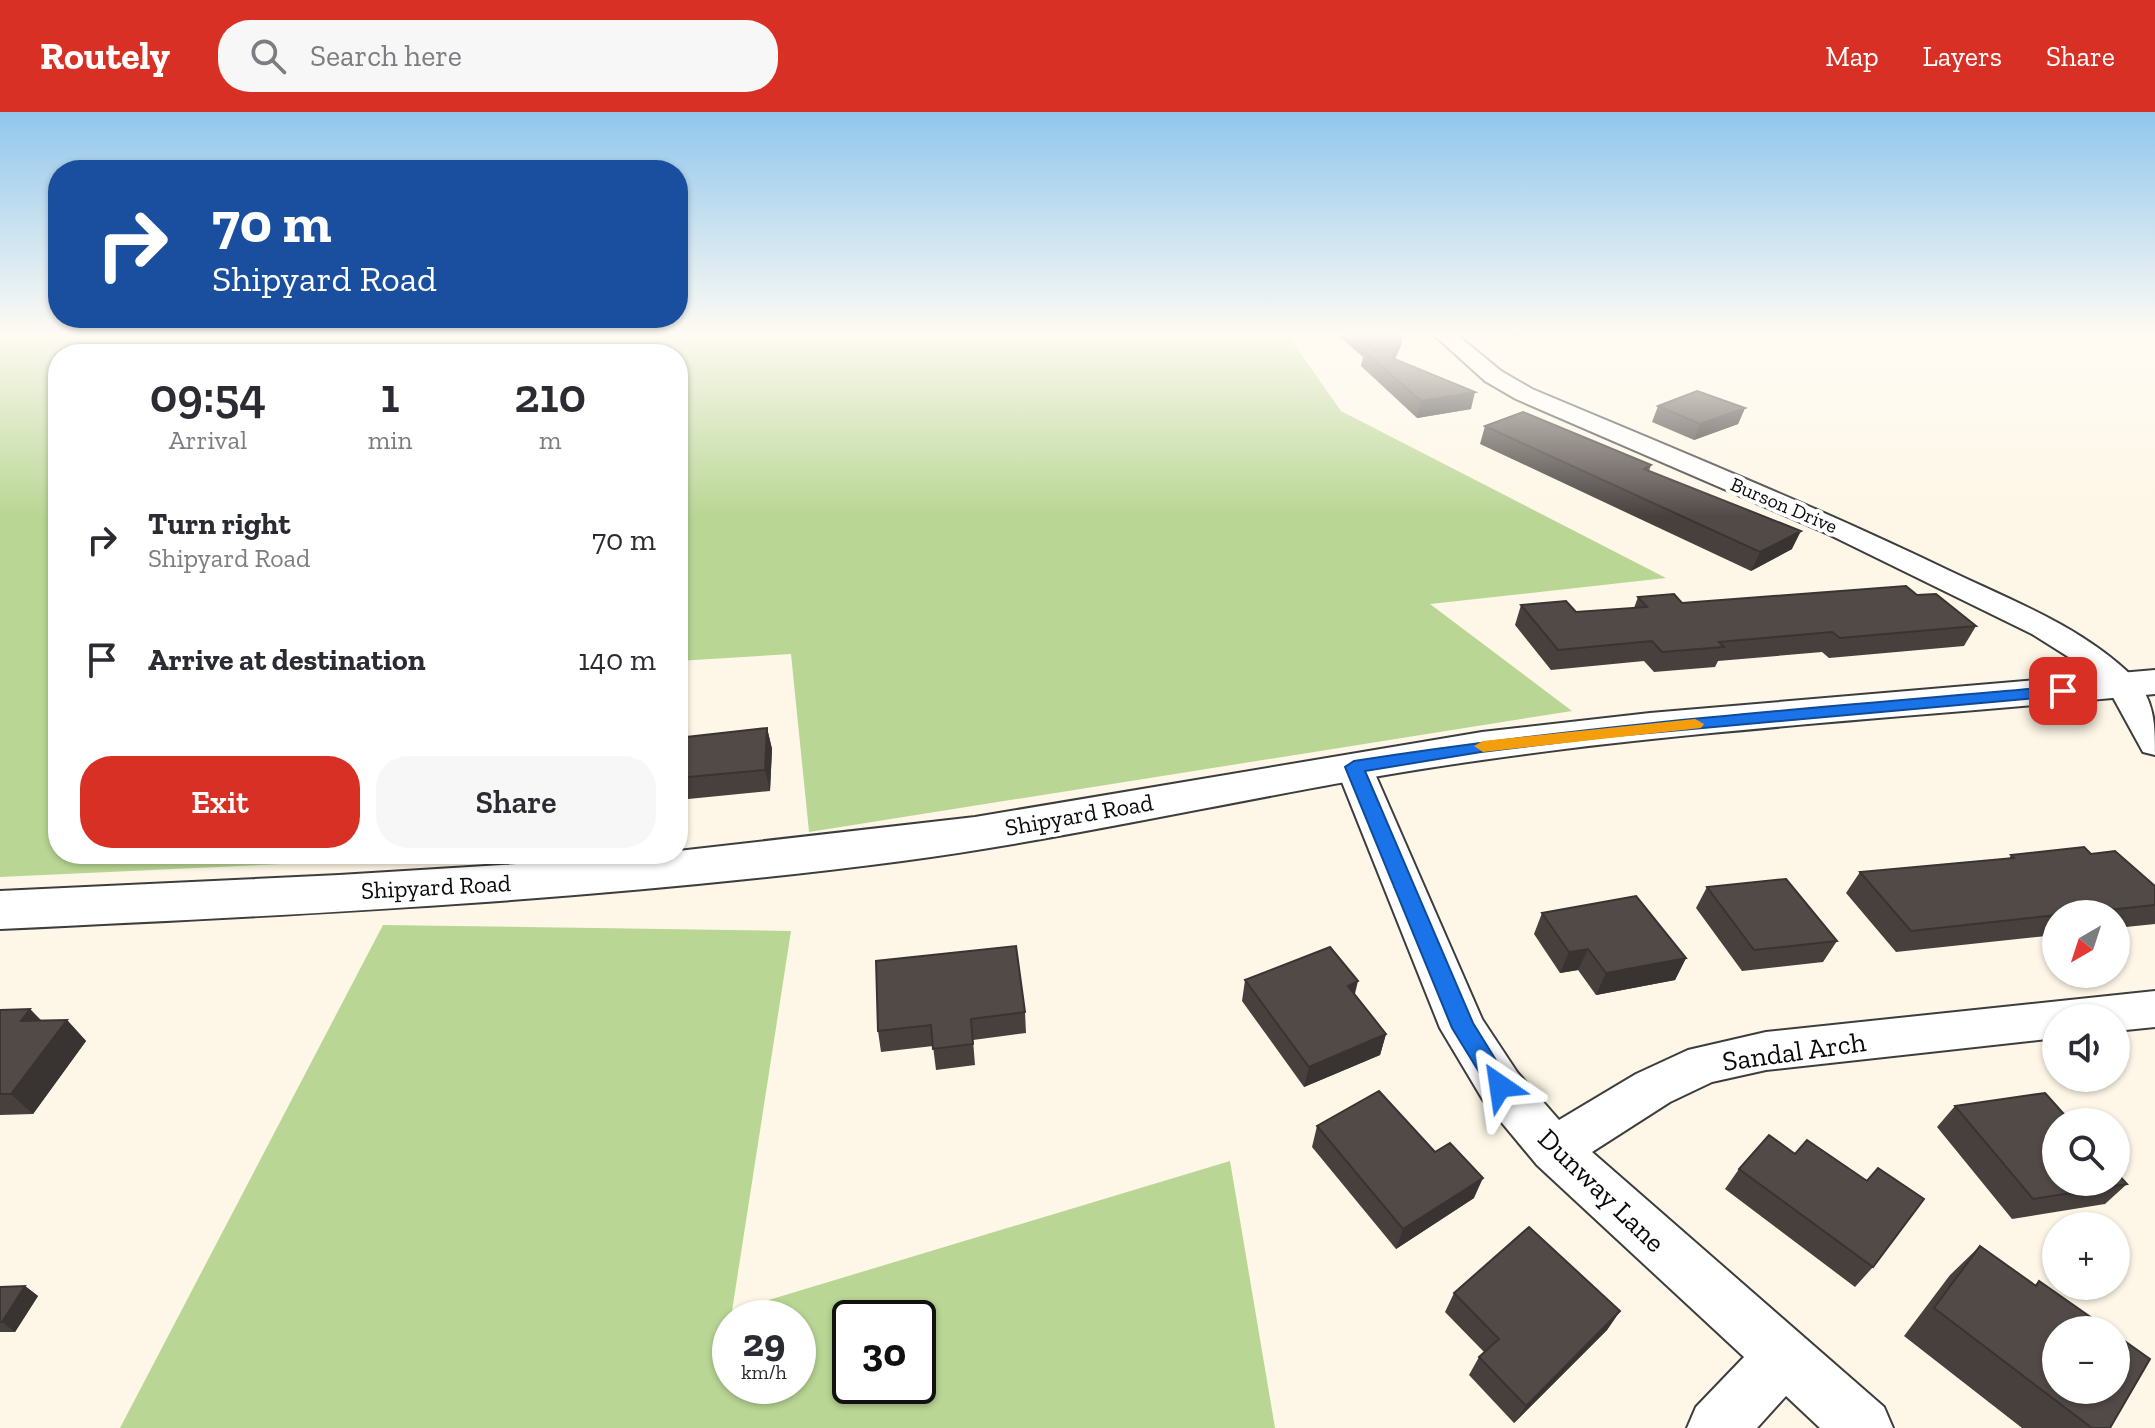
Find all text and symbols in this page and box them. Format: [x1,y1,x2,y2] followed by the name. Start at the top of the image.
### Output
[218,20,778,92] search box
[40,33,170,79] text: Routely
[246,34,290,78] icon: search
[310,38,462,74] text: Search here
[1825,40,1879,73] text: Map
[1923,40,2002,73] text: Layers
[2046,40,2115,73] text: Share
[212,189,332,256] text: 70 m
[80,192,184,296] icon: right
[212,257,437,300] text: Shipyard Road
[150,367,266,424] text: 09:54
[381,367,400,424] text: 1
[514,367,586,424] text: 210
[169,424,247,456] text: Arrival
[368,424,412,456] text: min
[539,424,561,456] text: m
[1727,472,1841,538] street label: Burson Drive
[148,506,290,542] text: Turn right
[80,518,124,562] icon: right
[592,522,656,558] text: 70 m
[148,542,310,574] text: Shipyard Road
[80,638,124,682] icon: arrive
[148,642,425,678] text: Arrive at destination
[578,642,656,678] text: 140 m
[2029,657,2097,725] pin
[2041,669,2085,713] icon: arrive
[80,756,360,848] button: Exit
[376,756,656,848] button: Share
[1003,787,1155,842] street label: Shipyard Road
[360,868,512,905] street label: Shipyard Road
[2042,900,2130,988] north arrow
[2042,900,2130,1404] map controls
[2042,1004,2130,1092] button: sound
[1720,1025,1868,1078] street label: Sandal Arch
[1458,1044,1542,1128] position arrow
[2042,1108,2130,1196] button: search
[1531,1122,1672,1259] street label: Dunway Lane
[2042,1212,2130,1300] button: +
[832,1300,936,1404] speed limit sign: 30
[2042,1316,2130,1404] button: −
[743,1318,785,1366] text: 29
[741,1360,787,1384] text: km/h

